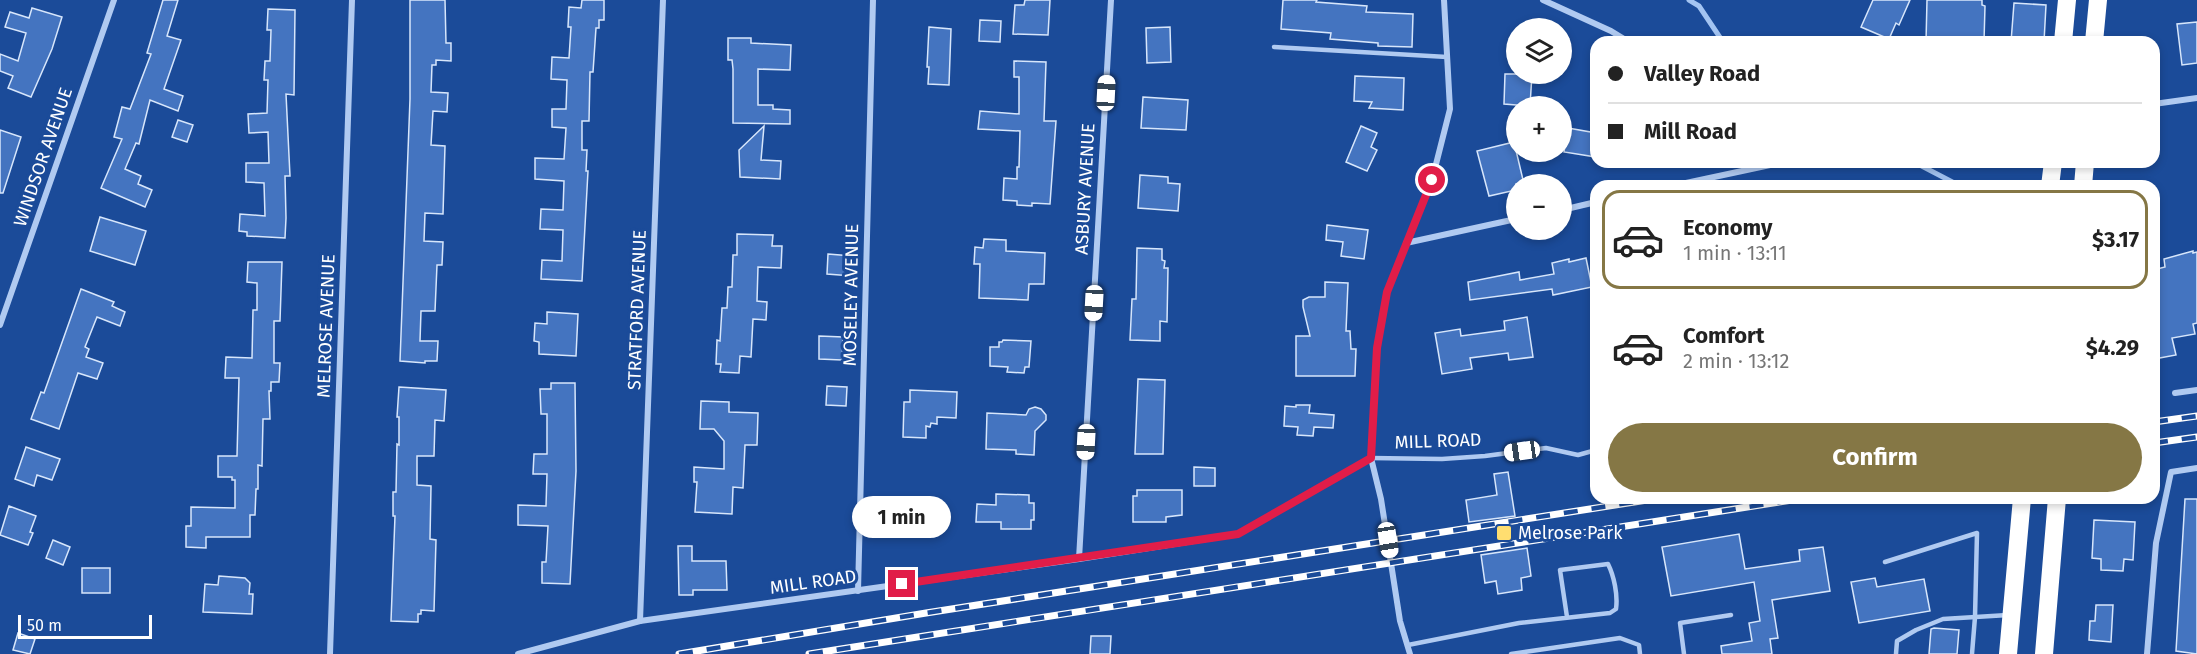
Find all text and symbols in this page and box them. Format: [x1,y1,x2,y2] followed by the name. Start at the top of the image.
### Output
[1506,18,1572,240] map controls
[1506,18,1572,84] button: layers
[1644,60,1760,87] text: Valley Road
[1096,75,1116,111] car
[9,85,77,229] street label: WINDSOR AVENUE
[1506,96,1572,162] button: +
[1644,118,1737,145] text: Mill Road
[1071,123,1099,255] street label: ASBURY AVENUE
[1418,166,1445,193] route start
[1506,174,1572,240] button: −
[1611,213,1665,267] icon: car
[1683,214,1772,241] text: Economy
[839,224,863,366] street label: MOSELEY AVENUE
[2092,226,2139,253] text: $3.17
[623,230,651,390] street label: STRATFORD AVENUE
[1683,241,1787,265] text: 1 min · 13:11
[313,254,339,398] street label: MELROSE AVENUE
[1084,285,1104,321] car
[1611,321,1665,375] icon: car
[1683,322,1764,349] text: Comfort
[2086,334,2139,361] text: $4.29
[1683,349,1789,373] text: 2 min · 13:12
[1608,423,2142,492] button: Confirm
[1076,424,1096,460] car
[1394,428,1482,454] street label: MILL ROAD
[1503,440,1541,462] car
[852,497,952,539] callout: 1 min
[877,505,926,529] text: 1 min
[1376,521,1400,559] car
[1518,522,1623,544] place label: Melrose Park
[1495,524,1513,542] marker: Melrose Park
[768,565,858,599] street label: MILL ROAD
[888,570,915,597] route end
[18,612,152,640] scale bar
[27,616,62,635] text: 50 m

